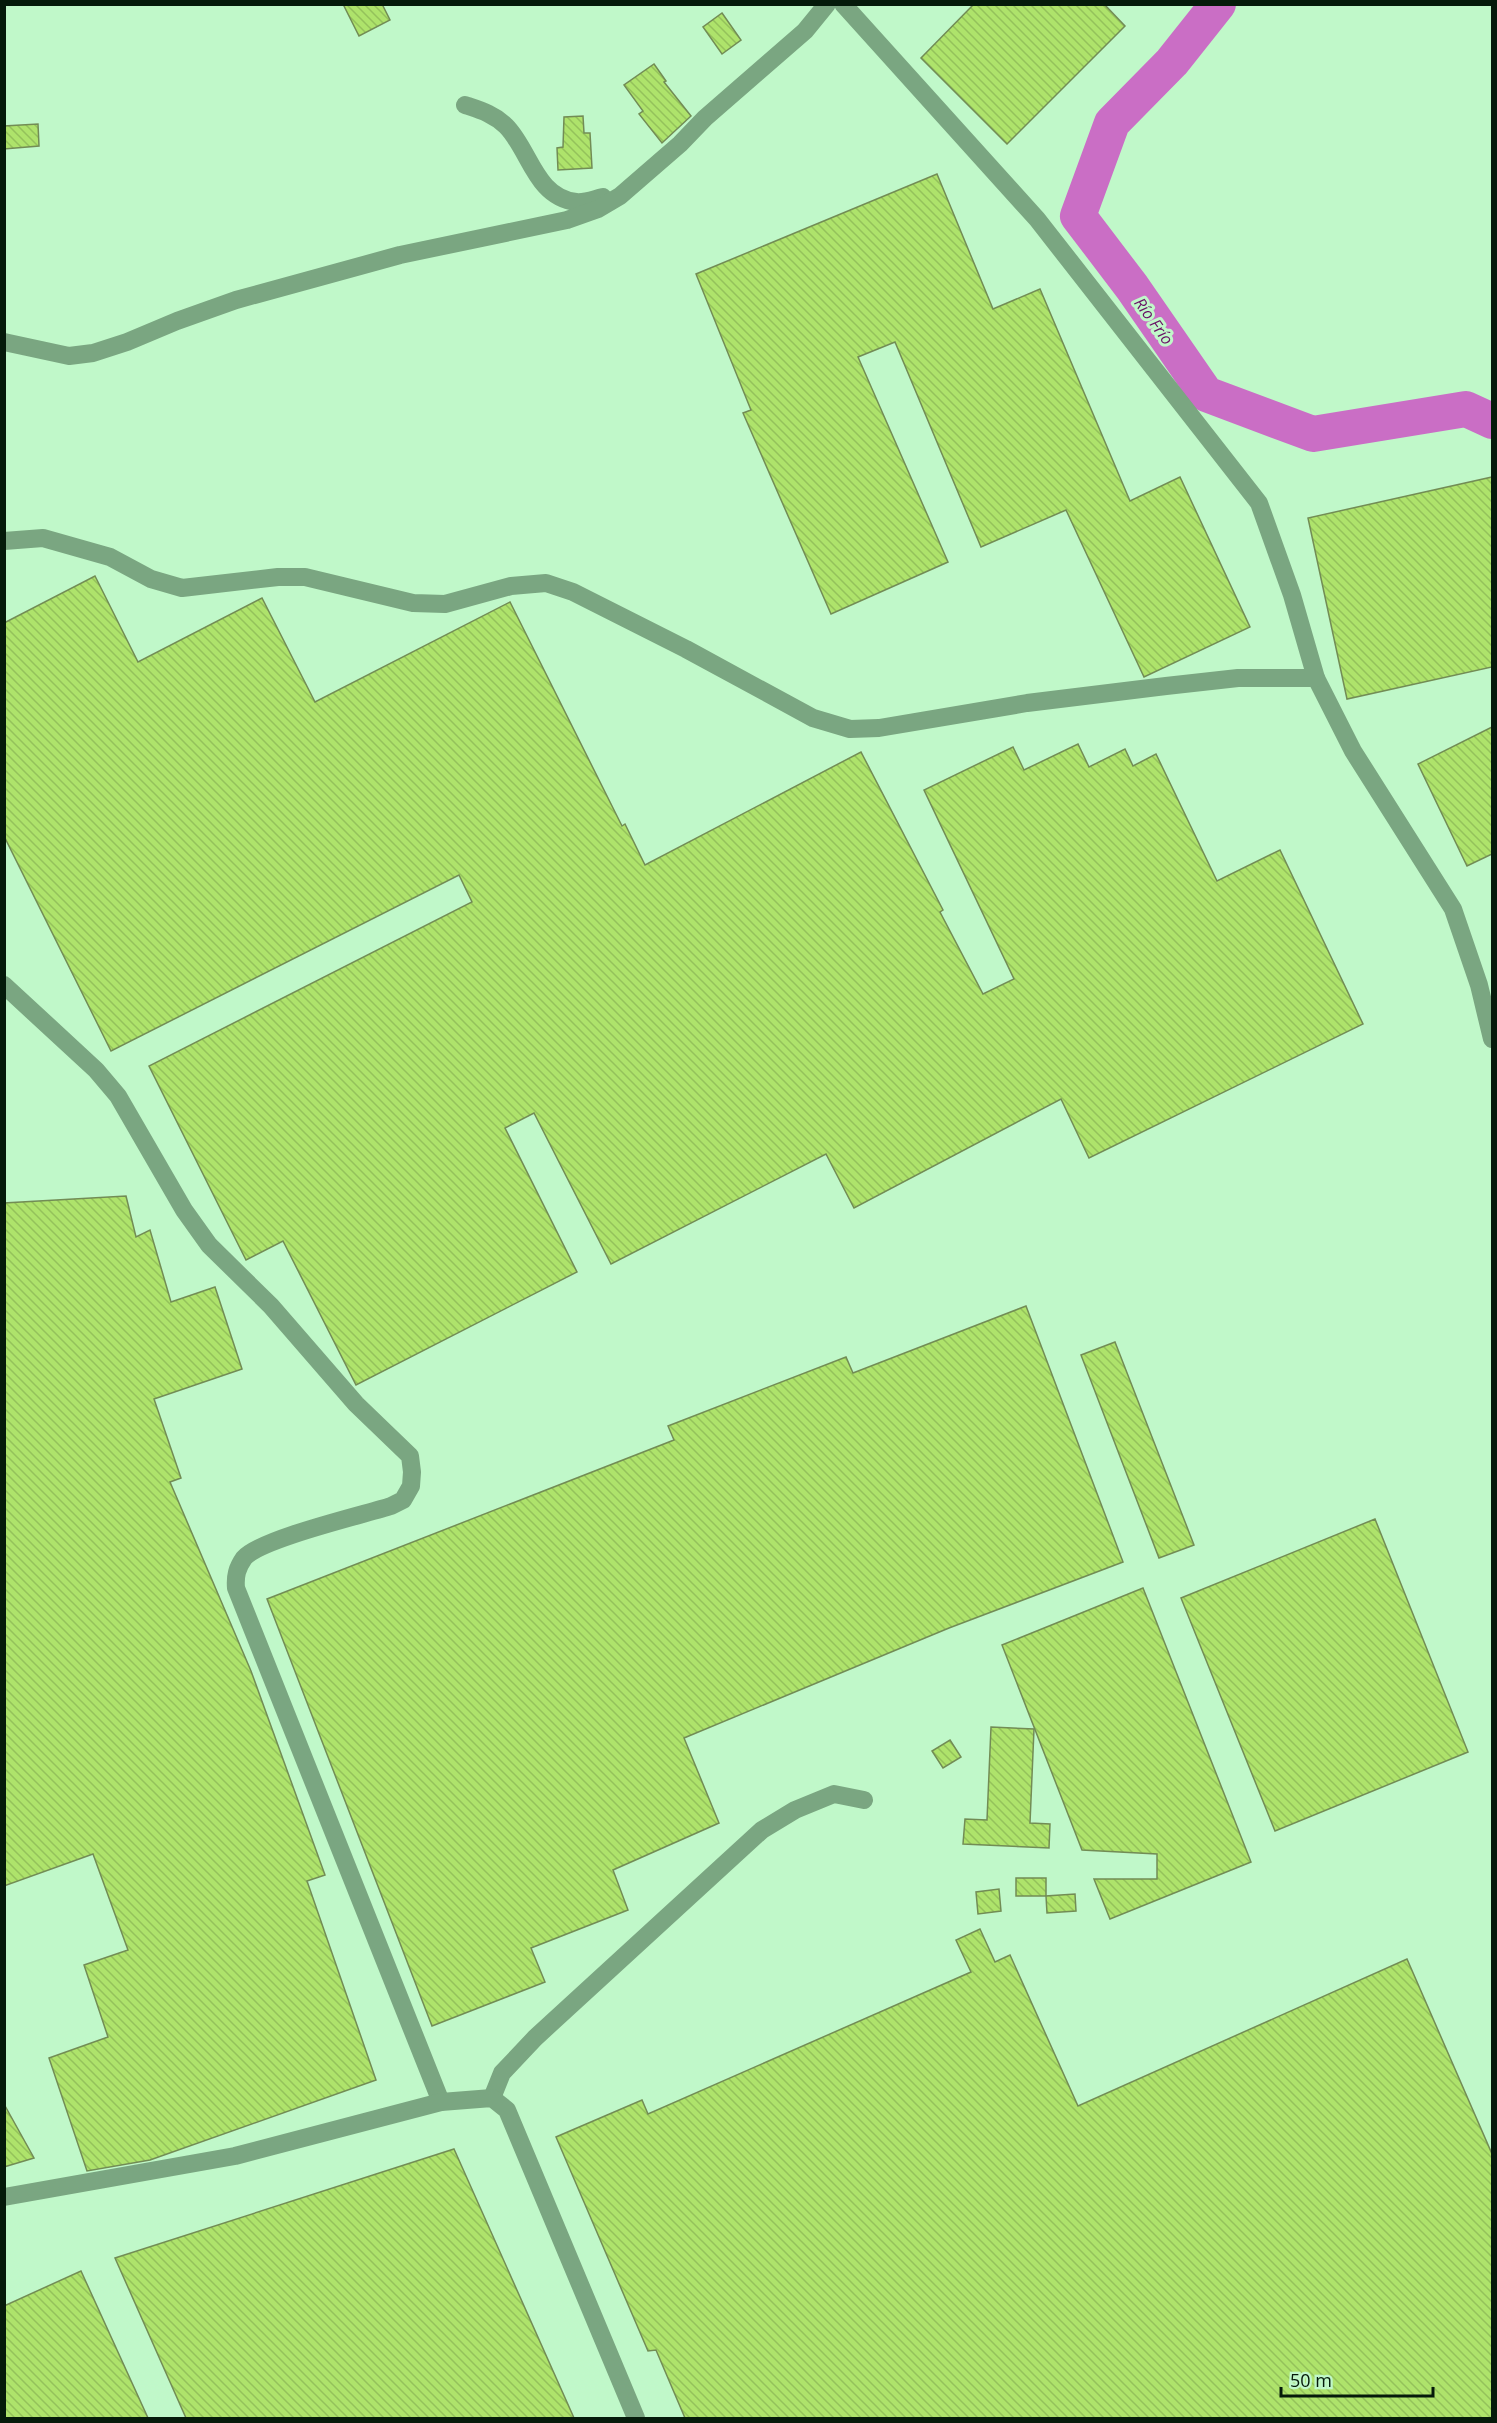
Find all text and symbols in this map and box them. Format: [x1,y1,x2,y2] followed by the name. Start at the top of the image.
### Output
[1129,293,1179,349] water label: Río Frío
[1281,2360,1432,2398] scale bar
[1290,2368,1332,2392] text: 50 m

